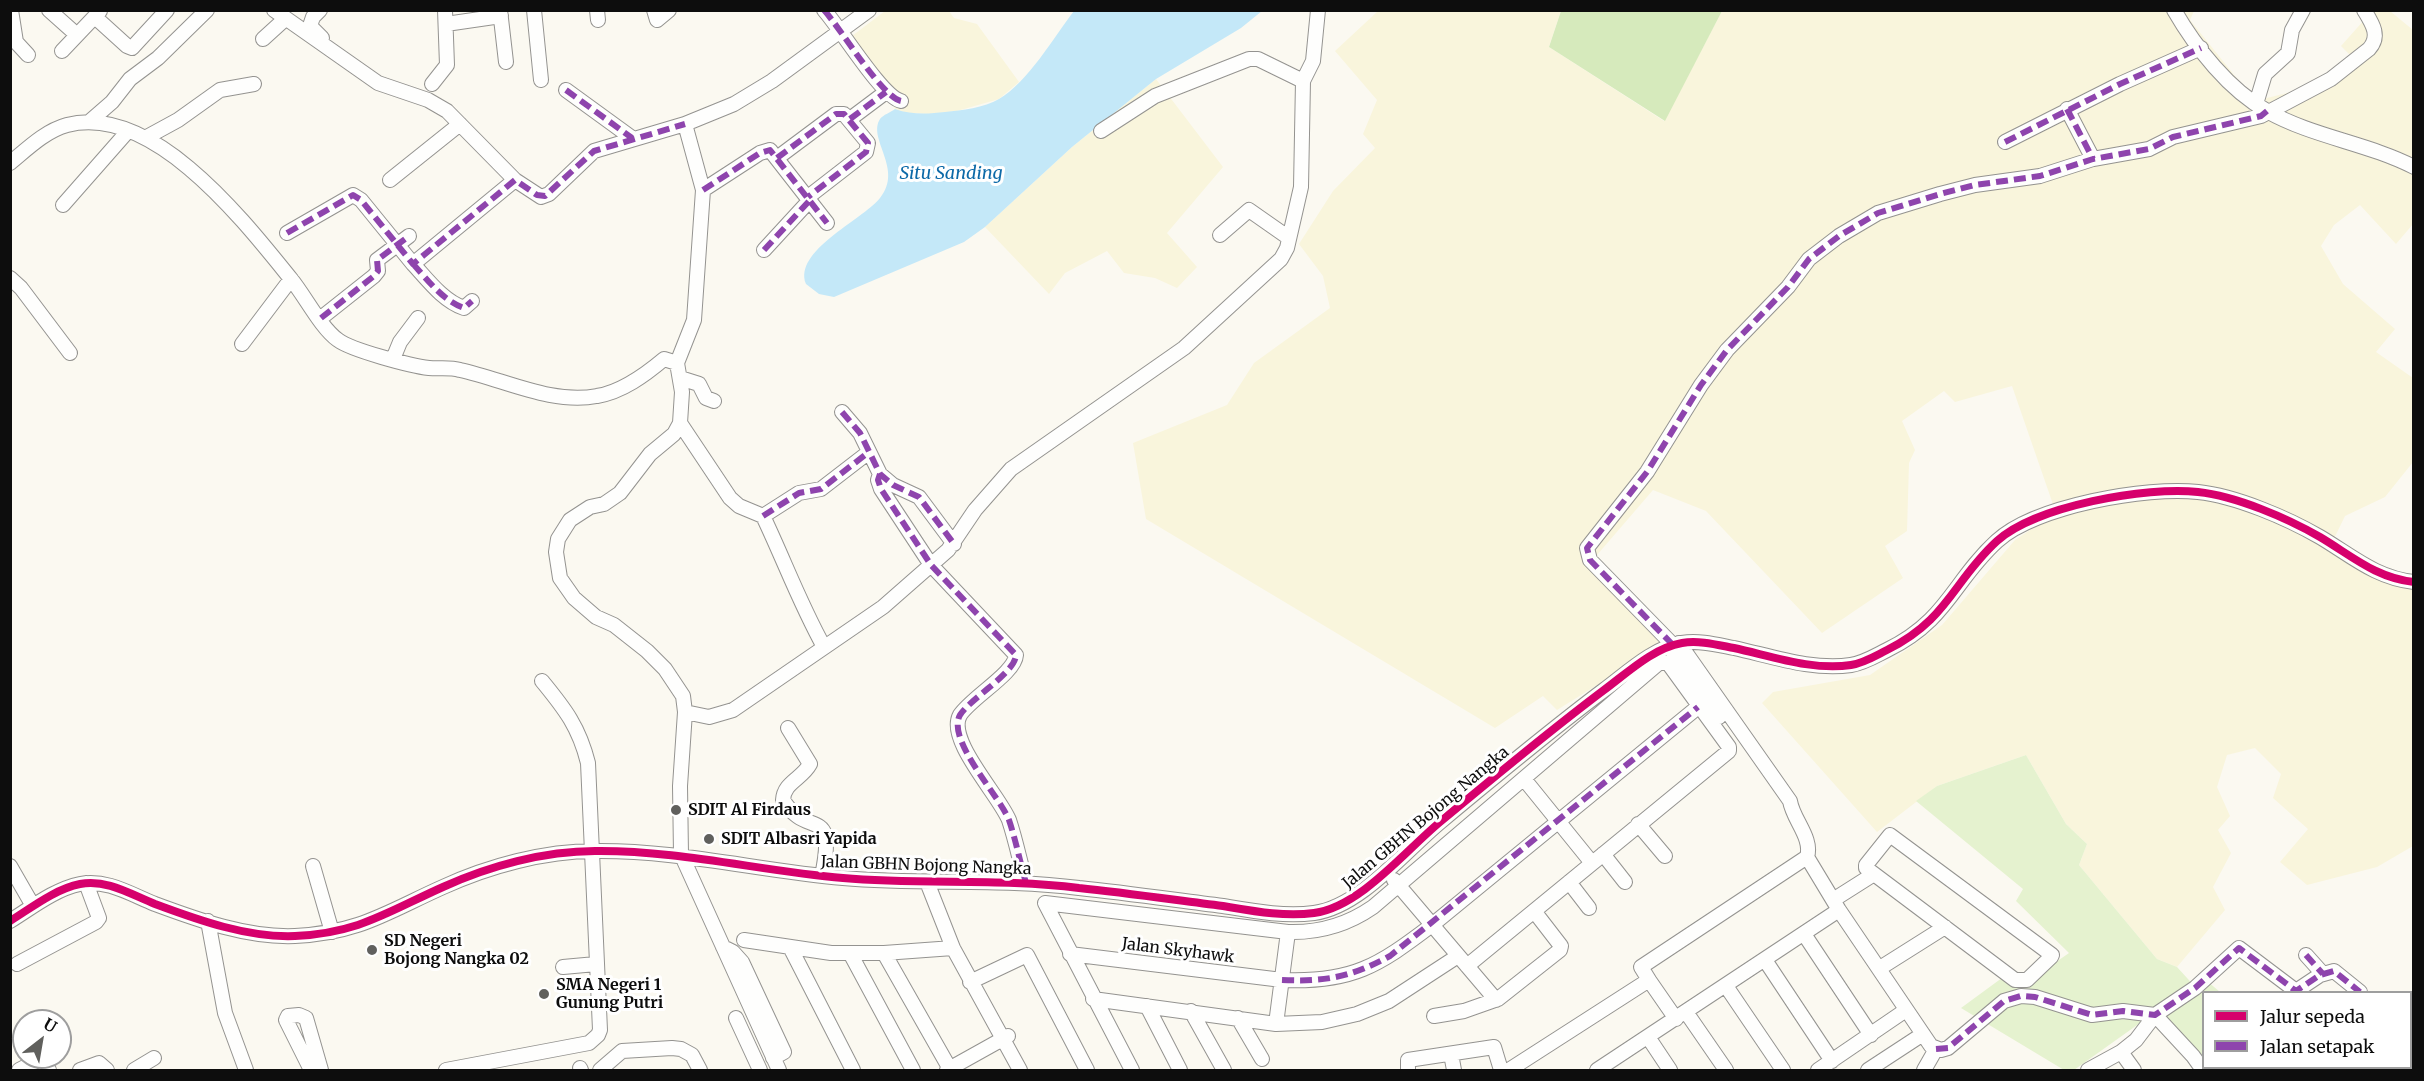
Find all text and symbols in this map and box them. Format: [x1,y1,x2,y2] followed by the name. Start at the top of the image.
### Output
[899,163,1003,185] water label: Situ Sanding
[1339,743,1513,893] street label: Jalan GBHN Bojong Nangka
[688,800,811,820] place label: SDIT Al Firdaus
[669,803,683,817] marker: SDIT Al Firdaus
[721,829,877,849] place label: SDIT Albasri Yapida
[702,832,716,846] marker: SDIT Albasri Yapida
[820,853,1032,879] street label: Jalan GBHN Bojong Nangka
[384,931,529,969] place label: SD Negeri Bojong Nangka 02
[1121,935,1235,967] street label: Jalan Skyhawk
[365,943,379,957] marker: SD Negeri Bojong Nangka 02
[556,975,663,1013] place label: SMA Negeri 1 Gunung Putri
[537,987,551,1001] marker: SMA Negeri 1 Gunung Putri
[2202,991,2412,1069] legend
[2260,1005,2365,1028] text: Jalur sepeda
[12,1009,72,1069] north arrow
[40,1014,60,1037] text: U
[2260,1035,2375,1058] text: Jalan setapak

